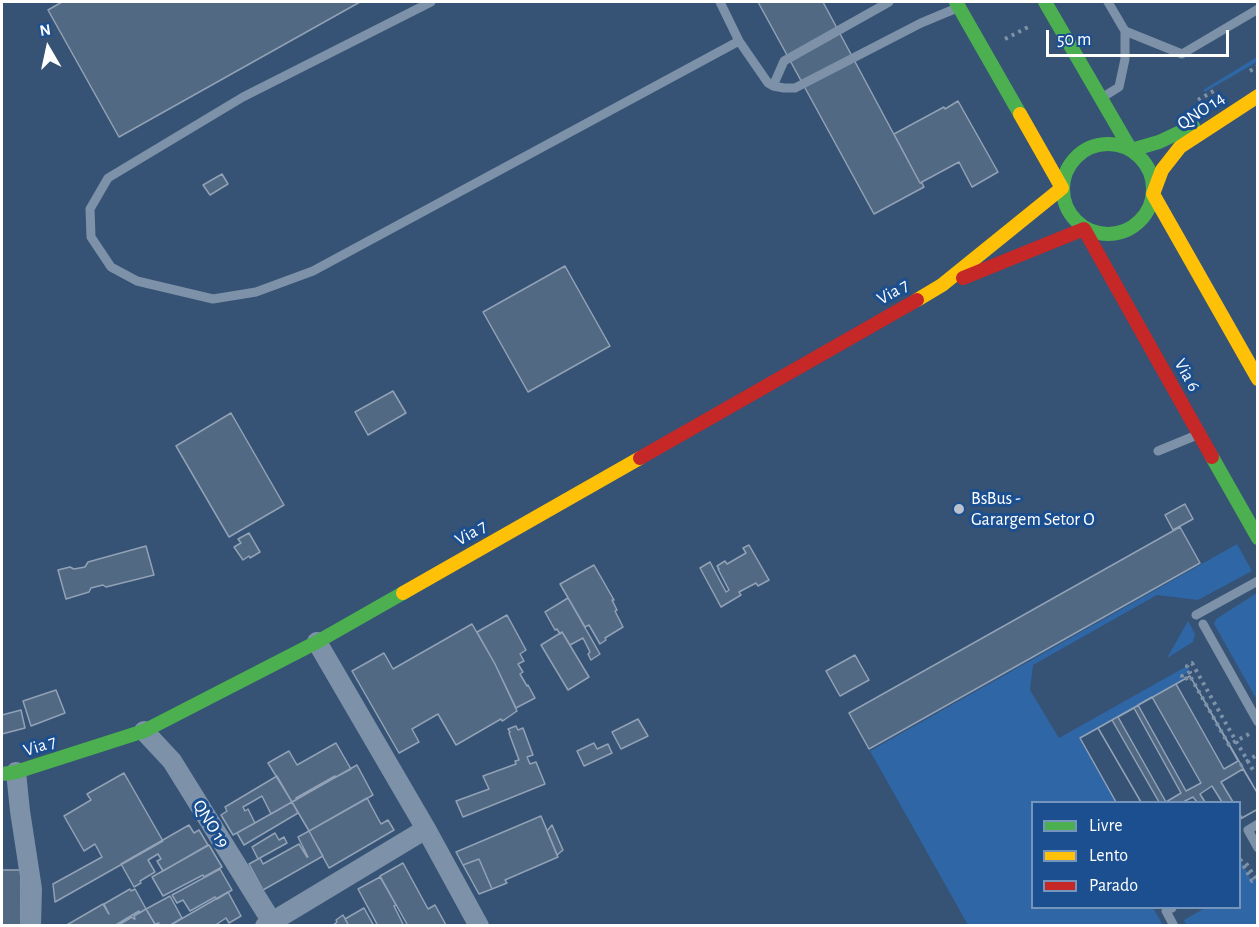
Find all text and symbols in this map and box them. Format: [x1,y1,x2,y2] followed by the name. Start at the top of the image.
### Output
[18,18,78,78] north arrow
[1049,18,1232,56] scale bar
[38,21,52,39] text: N
[1057,31,1091,49] text: 50 m
[1173,87,1229,135] street label: QNO 14
[873,274,913,310] street label: Via 7
[1169,355,1205,395] street label: Via 6
[971,488,1095,530] place label: BsBus - Garargem Setor O
[952,502,966,516] marker: BsBus - Garargem Setor O
[451,515,491,551] street label: Via 7
[21,731,59,761] street label: Via 7
[188,796,234,852] street label: QNO 19
[1031,801,1241,909] legend
[1089,817,1123,835] text: Livre
[1089,847,1128,865] text: Lento
[1089,877,1138,895] text: Parado

